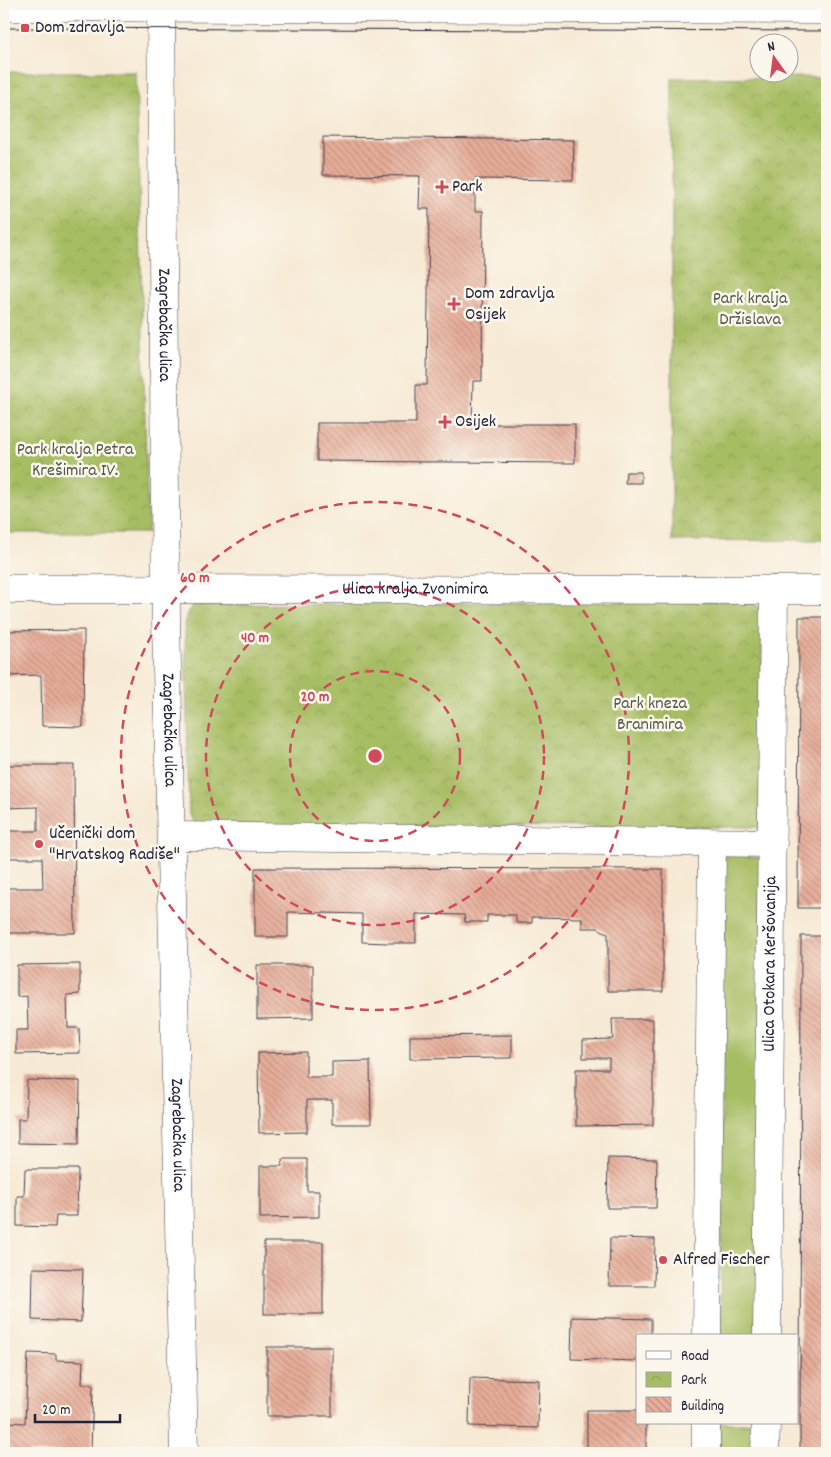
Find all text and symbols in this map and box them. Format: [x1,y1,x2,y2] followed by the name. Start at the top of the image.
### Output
[35,16,125,41] place label: Dom zdravlja
[19,22,31,34] marker: Dom zdravlja
[748,32,798,82] north arrow
[766,37,777,58] text: N
[452,175,483,200] place label: Park
[436,181,448,193] marker: Park
[151,268,177,382] street label: Zagrebačka ulica
[465,282,555,328] place label: Dom zdravlja Osijek
[713,287,788,333] park label: Park kralja Držislava
[447,297,461,311] marker: Dom zdravlja Osijek
[455,410,496,435] place label: Osijek
[439,416,451,428] marker: Osijek
[17,438,134,484] park label: Park kralja Petra Krešimira IV.
[180,568,210,590] text: 60 m
[342,577,489,602] street label: Ulica kralja Zvonimira
[241,628,269,650] text: 40 m
[155,673,182,787] street label: Zagrebačka ulica
[301,687,329,709] text: 20 m
[613,692,687,738] park label: Park kneza Branimira
[366,747,384,765] centre of rings
[49,822,180,868] place label: Učenički dom "Hrvatskog Radiše"
[33,838,45,850] marker: Učenički dom "Hrvatskog Radiše"
[757,875,784,1052] street label: Ulica Otokara Keršovanija
[163,1078,191,1192] street label: Zagrebačka ulica
[673,1248,770,1273] place label: Alfred Fischer
[657,1254,669,1266] marker: Alfred Fischer
[636,1334,798,1424] legend
[681,1346,709,1368] text: Road
[681,1370,707,1392] text: Park
[35,1392,120,1424] scale bar
[681,1396,724,1418] text: Building
[42,1400,70,1422] text: 20 m

